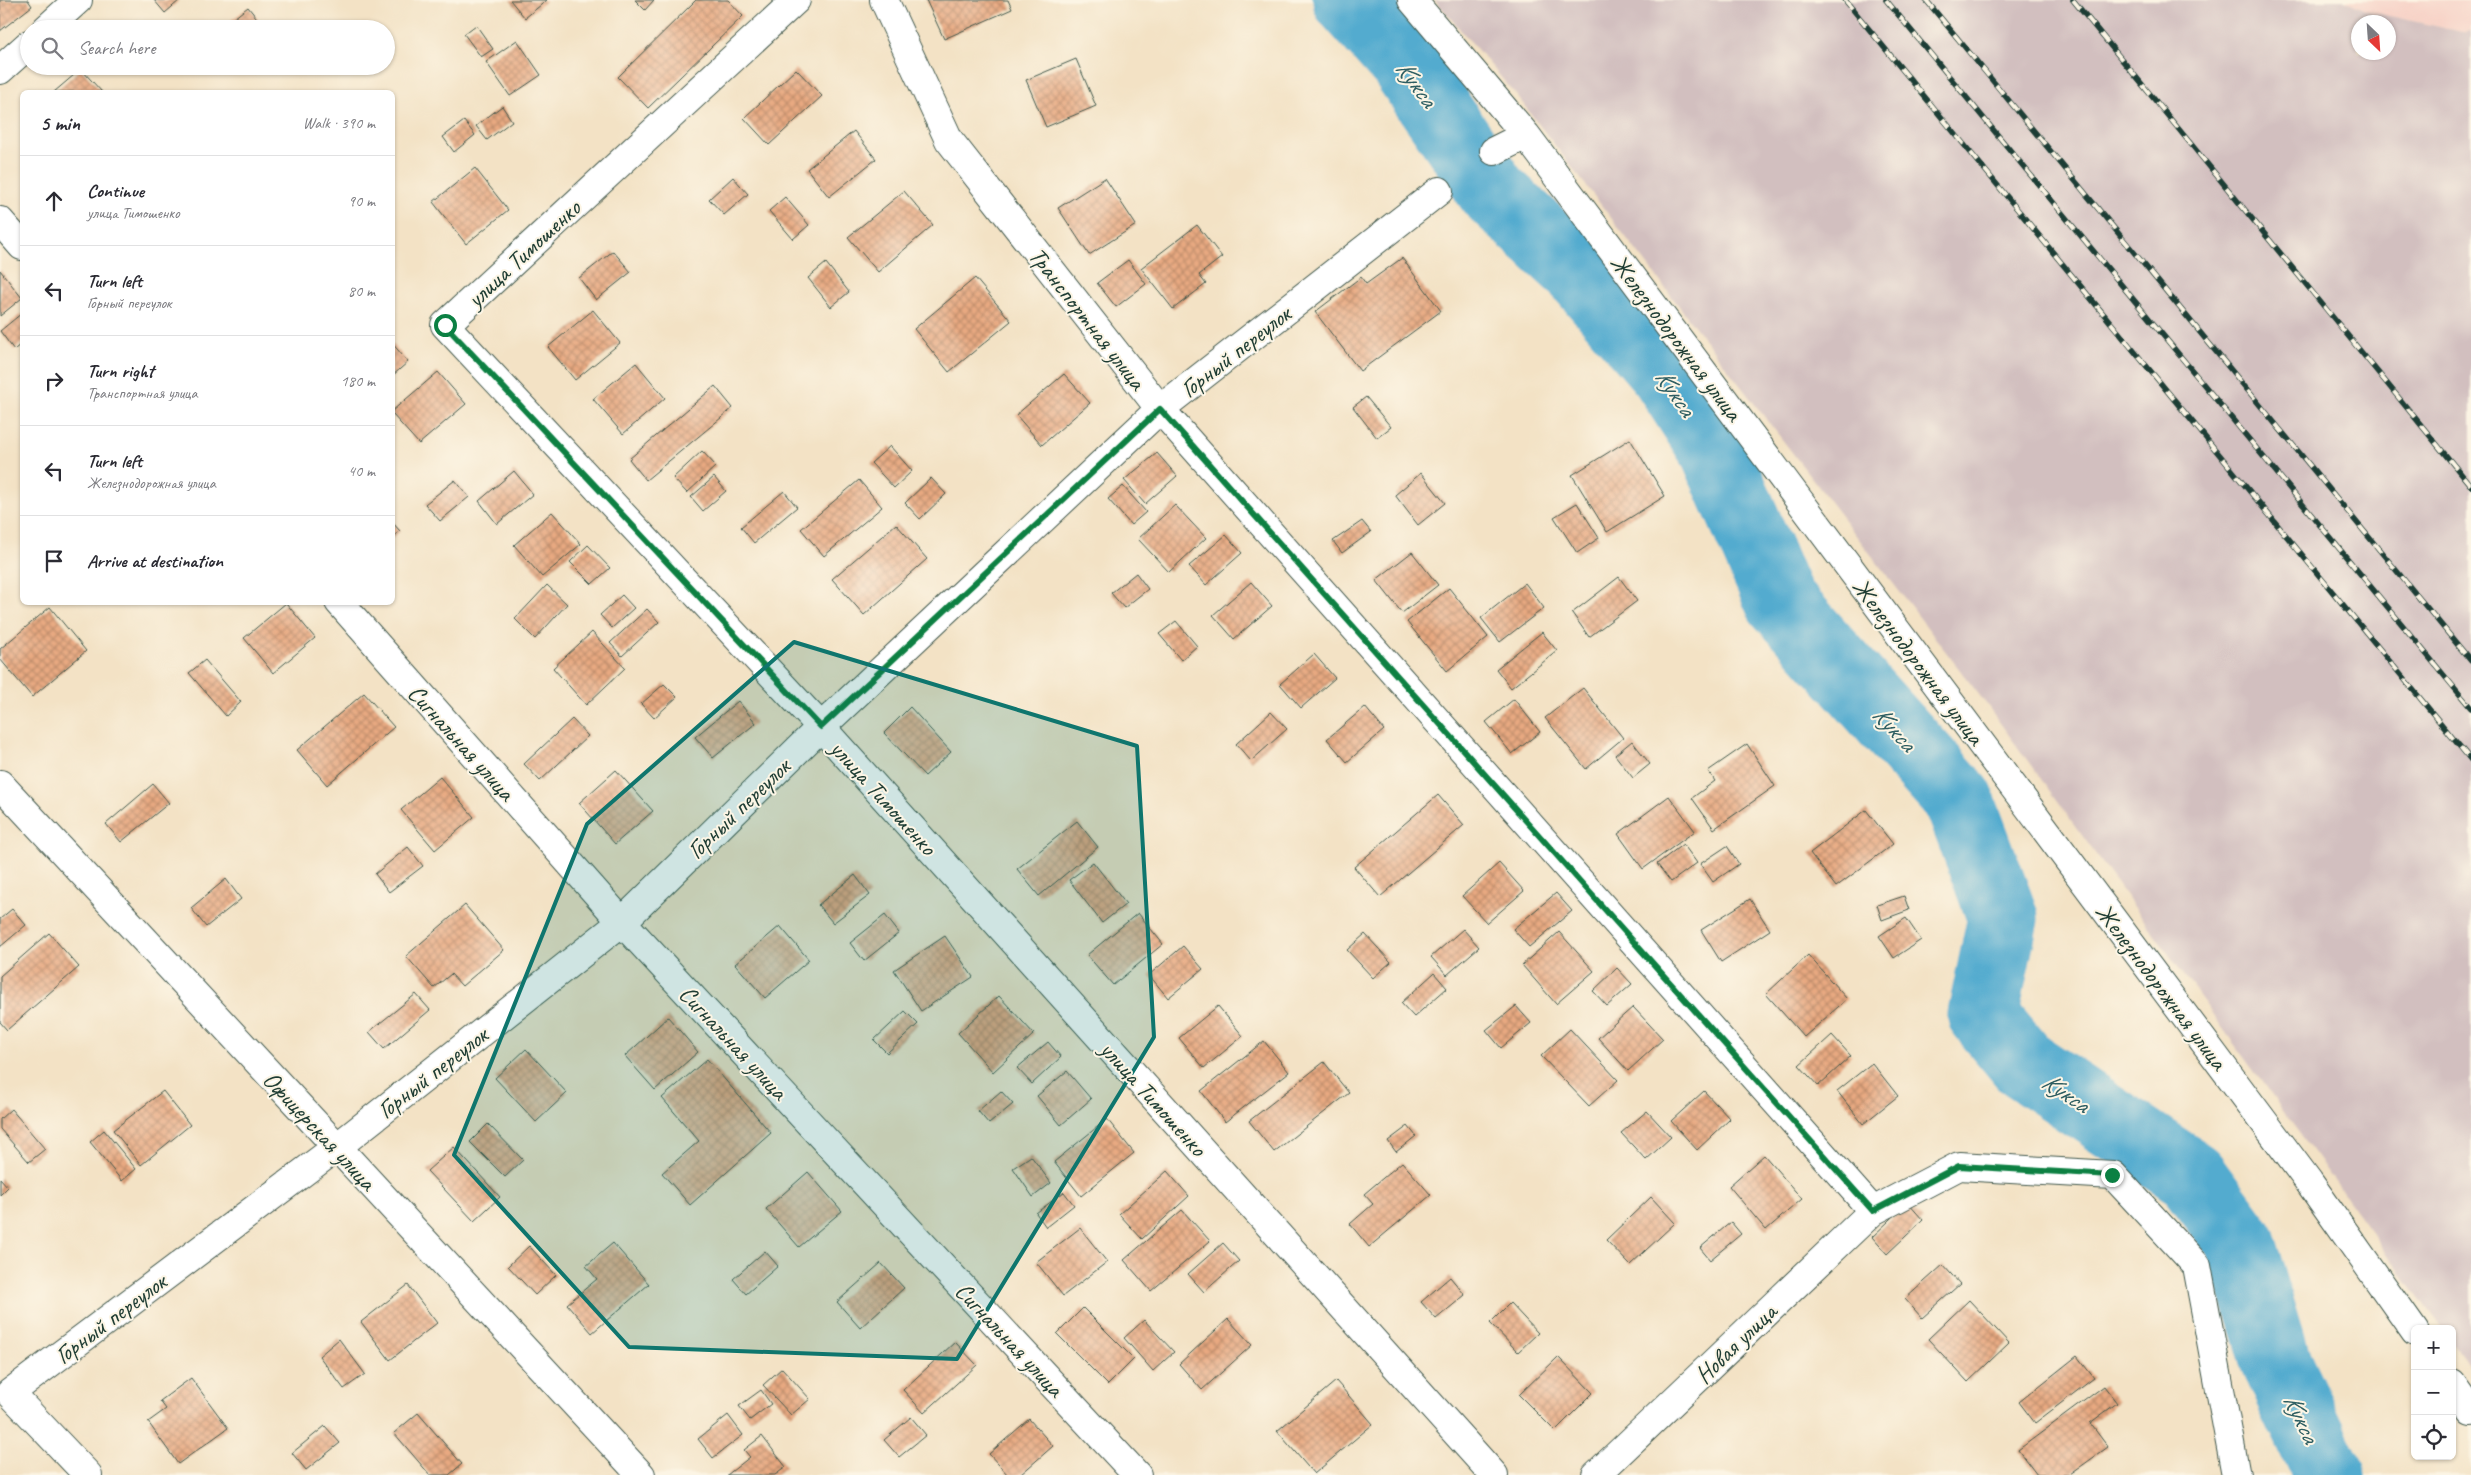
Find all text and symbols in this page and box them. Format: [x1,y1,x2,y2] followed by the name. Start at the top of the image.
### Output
[2351,15,2396,60] north arrow
[20,20,395,75] search box
[38,34,66,62] icon: search
[78,36,155,60] text: Search here
[1388,53,1446,115] water label: Кукса
[40,110,80,136] text: 5 min
[303,113,375,133] text: Walk · 390 m
[87,179,144,203] text: Continue
[40,187,68,215] icon: ahead
[348,191,375,211] text: 90 m
[458,192,588,316] street label: улица Тимошенко
[87,203,180,223] text: улица Тимошенко
[1021,241,1154,398] street label: Транспортная улица
[1603,248,1751,429] street label: Железнодорожная улица
[87,269,142,293] text: Turn left
[40,277,68,305] icon: left
[348,281,375,301] text: 80 m
[87,293,172,313] text: Горный переулок
[1174,297,1300,405] street label: Горный переулок
[434,314,457,337] route start
[87,359,154,383] text: Turn right
[1648,362,1705,424] water label: Кукса
[40,367,68,395] icon: right
[341,371,375,391] text: 180 m
[87,383,198,403] text: Транспортная улица
[87,449,142,473] text: Turn left
[40,457,68,485] icon: left
[348,461,375,481] text: 40 m
[87,473,216,493] text: Железнодорожная улица
[40,547,68,575] icon: arrive
[87,549,223,573] text: Arrive at destination
[1845,572,1993,753] street label: Железнодорожная улица
[401,678,523,809] street label: Сигнальная улица
[1866,699,1925,760] water label: Кукса
[822,732,944,863] street label: улица Тимошенко
[680,749,799,866] street label: Горный переулок
[2088,897,2236,1078] street label: Железнодорожная улица
[672,978,796,1108] street label: Сигнальная улица
[371,1018,497,1126] street label: Горный переулок
[1092,1033,1214,1164] street label: улица Тимошенко
[256,1064,384,1199] street label: Офицерская улица
[2036,1065,2098,1122] water label: Кукса
[2101,1164,2124,1187] route end
[48,1265,175,1371] street label: Горный переулок
[948,1275,1072,1405] street label: Сигнальная улица
[1688,1295,1786,1391] street label: Новая улица
[2411,1325,2456,1460] map controls
[2411,1325,2456,1370] button: +
[2411,1370,2456,1415] button: −
[2276,1388,2328,1450] water label: Кукса
[2411,1415,2456,1460] button: locate

